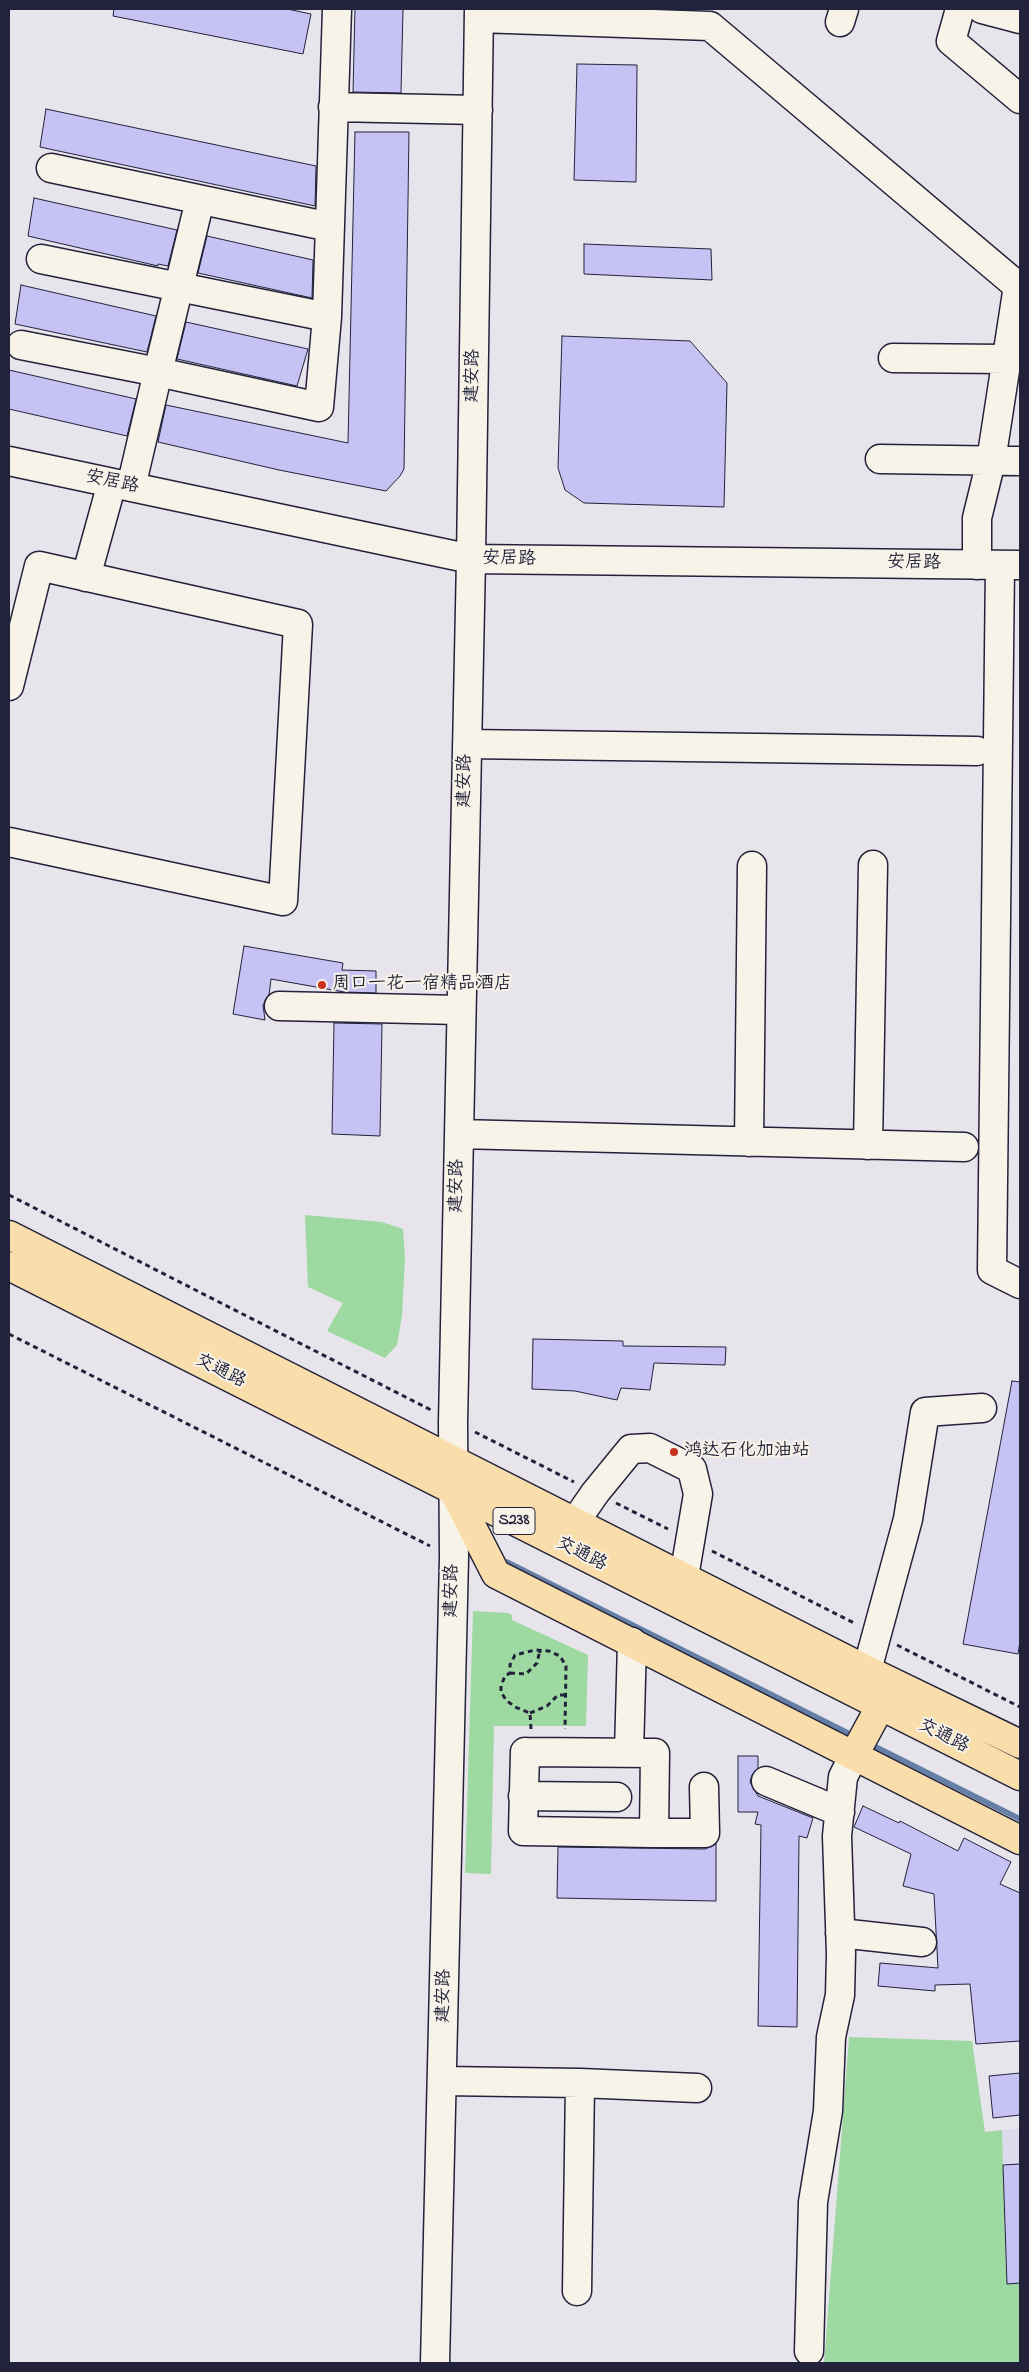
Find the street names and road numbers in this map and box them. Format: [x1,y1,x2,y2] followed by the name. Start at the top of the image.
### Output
[463,349,485,403] street label: 建安路
[83,467,141,499] street label: 安居路
[482,549,536,571] street label: 安居路
[887,553,941,575] street label: 安居路
[455,754,477,808] street label: 建安路
[447,1159,469,1213] street label: 建安路
[191,1350,249,1394] street label: 交通路
[493,1508,535,1534] road number: S238
[552,1533,610,1577] street label: 交通路
[442,1564,464,1618] street label: 建安路
[914,1715,972,1759] street label: 交通路
[434,1969,456,2023] street label: 建安路

